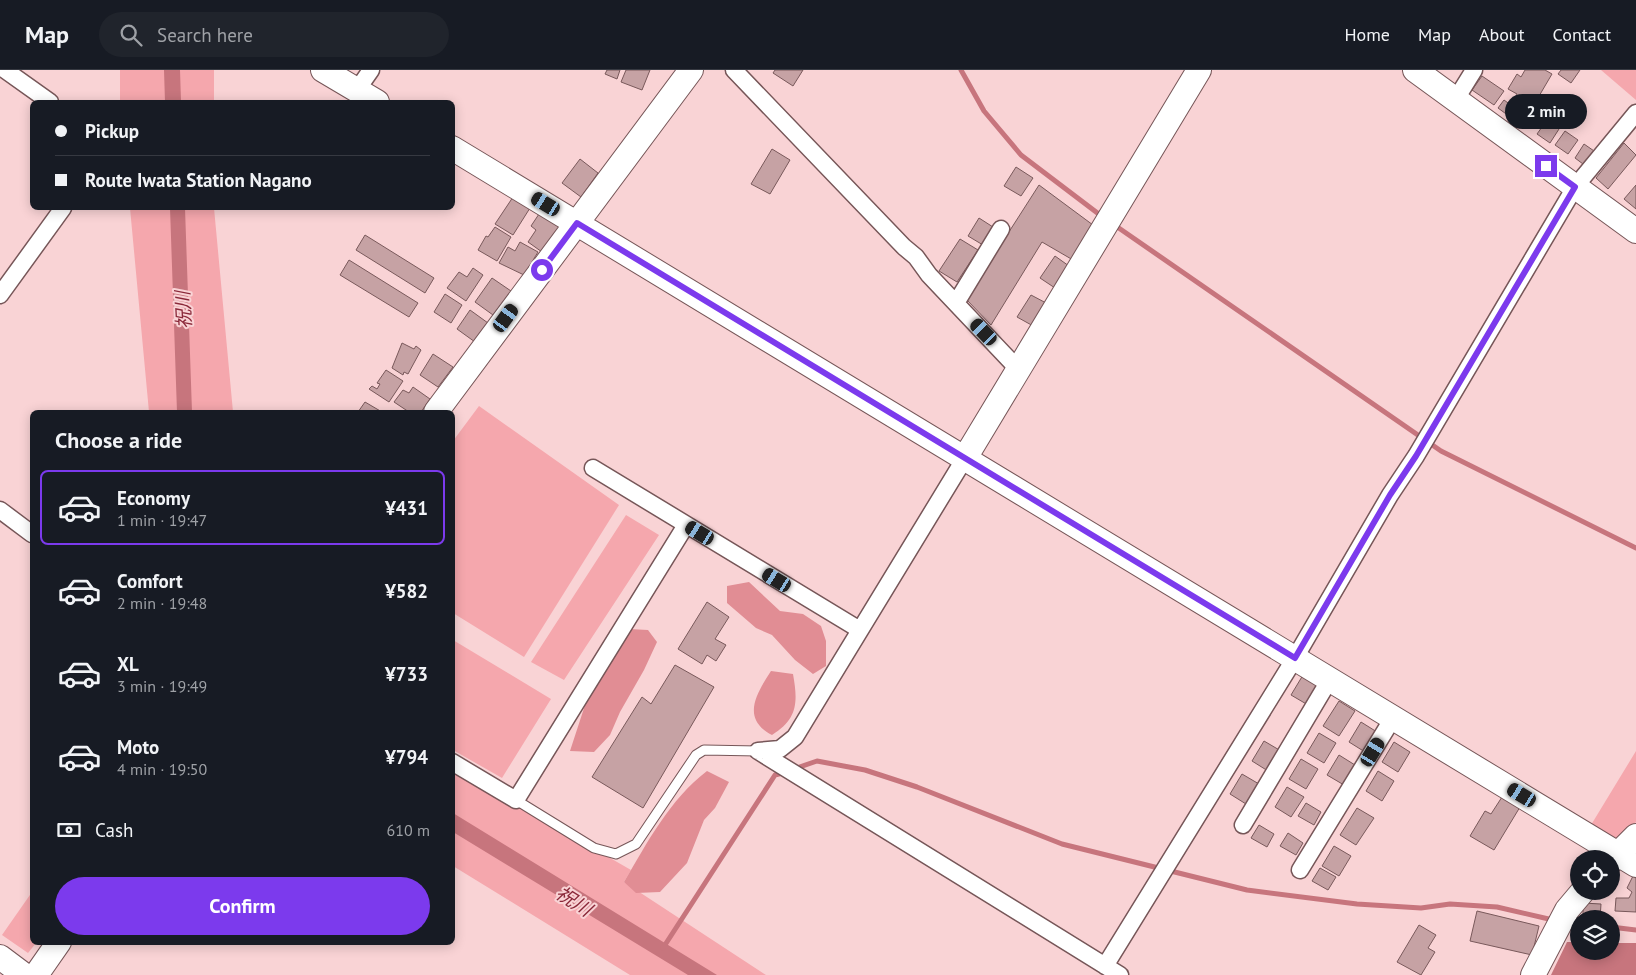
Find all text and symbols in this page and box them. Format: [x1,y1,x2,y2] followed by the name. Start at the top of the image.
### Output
[99,12,449,57] search box
[25,19,69,50] text: Map
[117,21,145,49] icon: search
[157,23,253,47] text: Search here
[1344,23,1390,46] text: Home
[1418,23,1451,46] text: Map
[1479,23,1525,46] text: About
[1553,23,1611,46] text: Contact
[1505,93,1587,128] callout: 2 min
[1526,101,1566,121] text: 2 min
[85,119,139,143] text: Pickup
[1535,155,1557,177] route end
[85,168,312,192] text: Route Iwata Station Nagano
[529,190,562,218] car
[531,259,553,281] route start
[170,288,196,330] water label: 祝川
[491,301,520,335] car
[968,316,999,348] car
[55,426,182,454] text: Choose a ride
[57,485,102,530] icon: car
[117,486,190,510] text: Economy
[385,496,428,520] text: ¥431
[117,510,207,530] text: 1 min · 19:47
[683,519,716,547] car
[760,566,793,594] car
[57,568,102,613] icon: car
[117,569,183,593] text: Comfort
[385,579,428,603] text: ¥582
[117,593,207,613] text: 2 min · 19:48
[57,651,102,696] icon: car
[117,652,139,676] text: XL
[385,662,428,686] text: ¥733
[117,676,207,696] text: 3 min · 19:49
[57,734,102,779] icon: car
[117,735,159,759] text: Moto
[1358,735,1387,769] car
[385,745,428,769] text: ¥794
[117,759,207,779] text: 4 min · 19:50
[1505,781,1538,809] car
[55,816,83,844] icon: cash
[95,818,133,842] text: Cash
[387,820,430,840] text: 610 m
[1570,850,1620,960] map controls
[1570,850,1620,900] button: locate
[55,877,430,935] button: Confirm
[552,881,598,922] water label: 祝川
[1570,910,1620,960] button: layers

